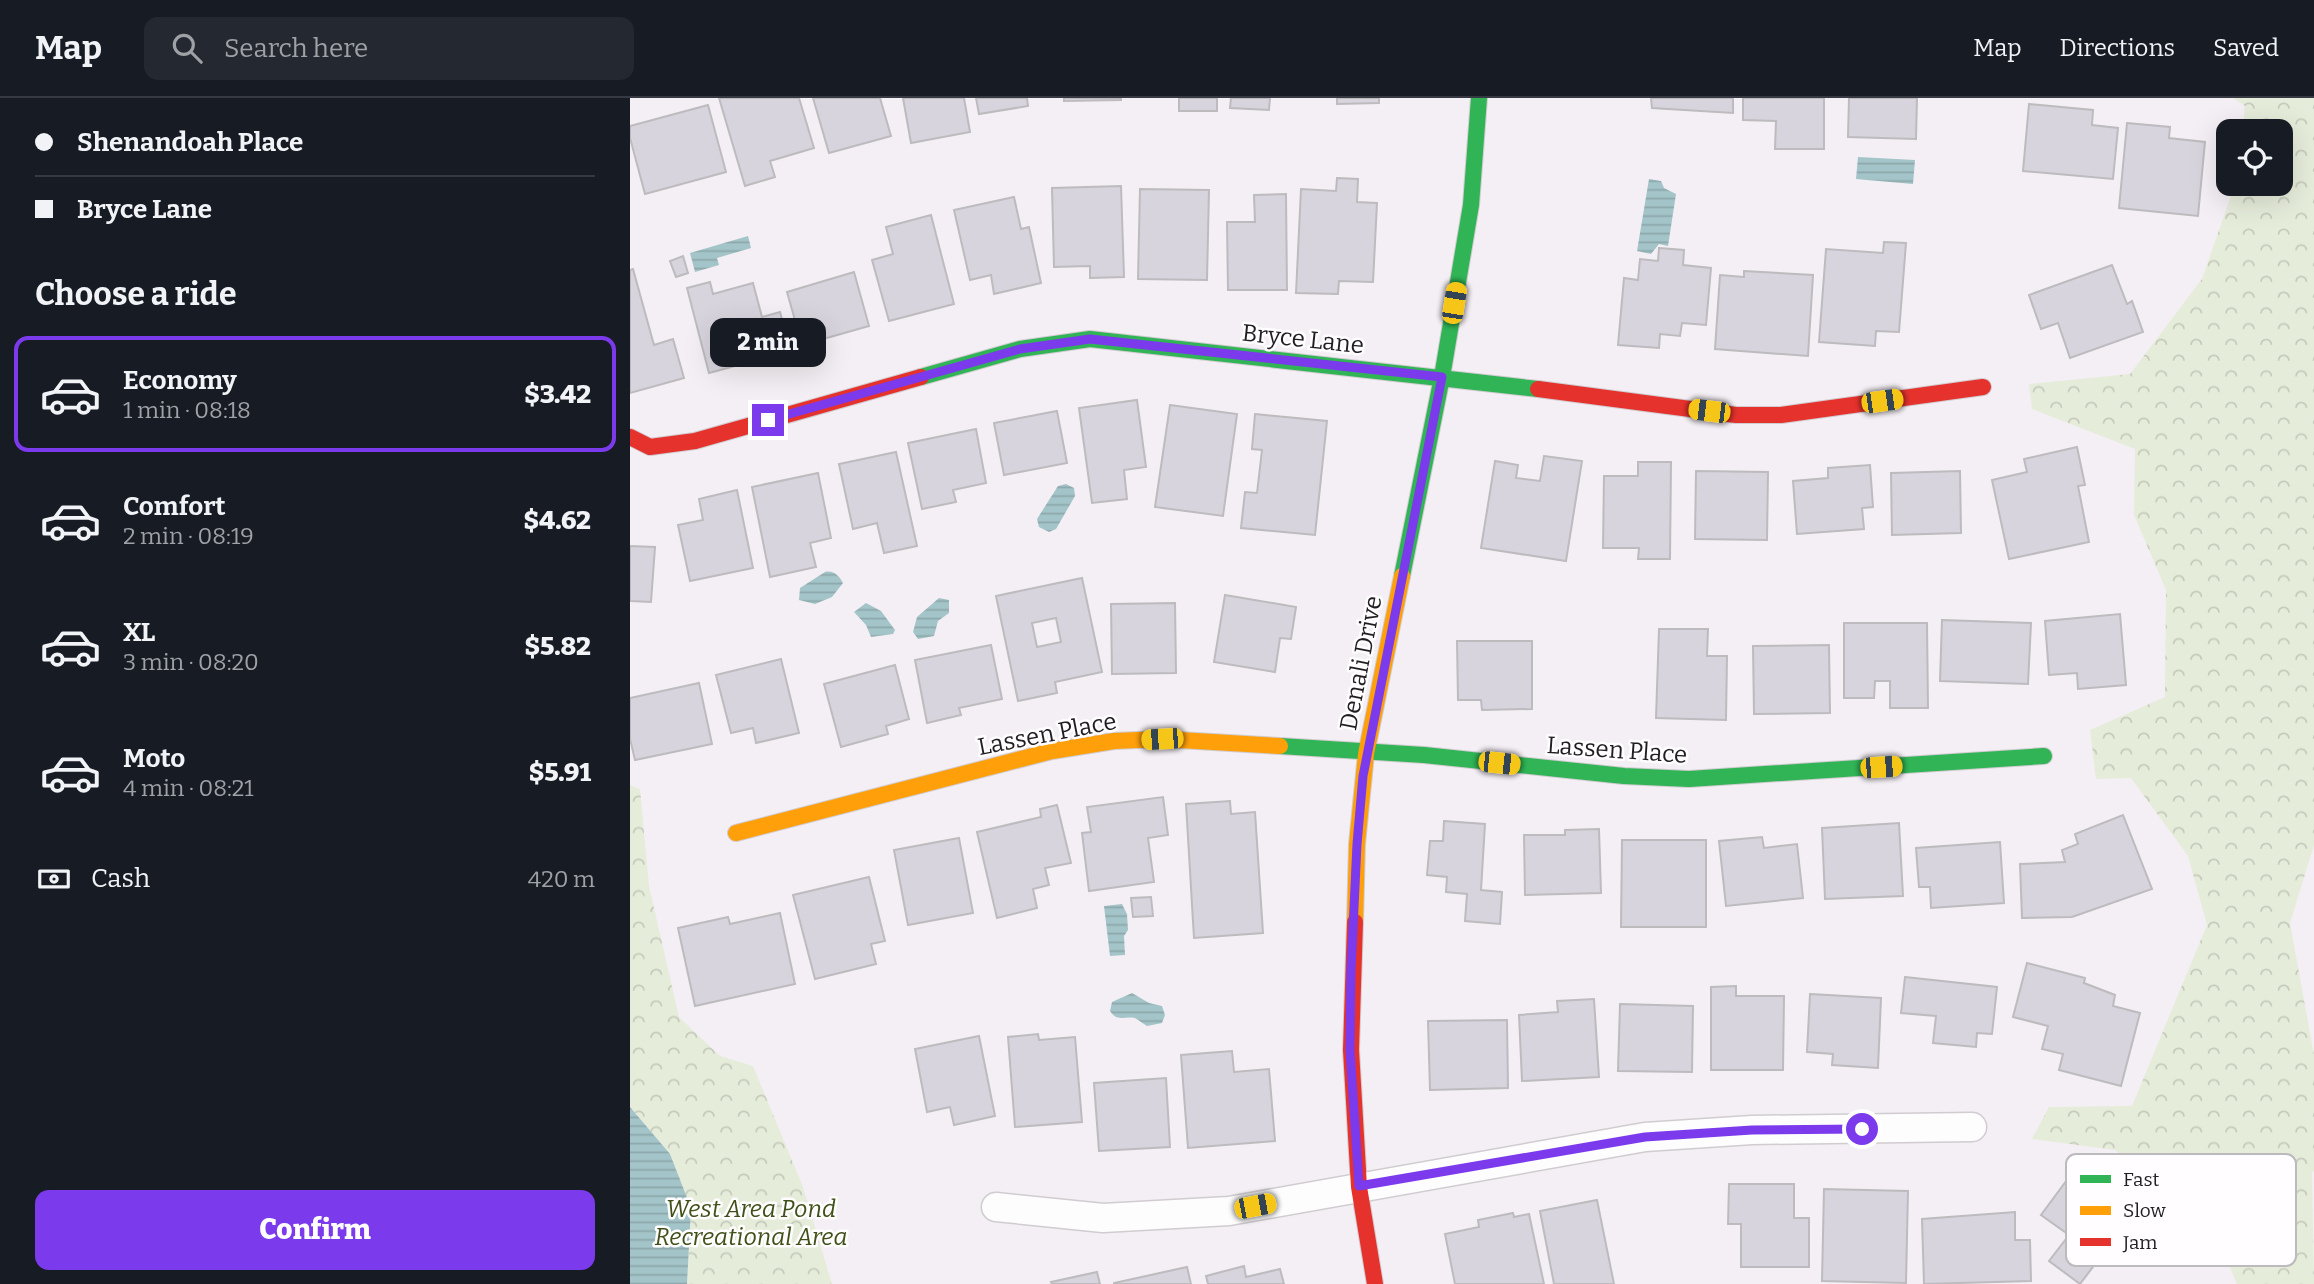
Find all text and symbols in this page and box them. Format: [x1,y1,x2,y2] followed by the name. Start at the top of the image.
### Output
[144,17,634,80] search box
[35,28,102,68] text: Map
[168,29,206,67] icon: search
[224,33,368,64] text: Search here
[1973,34,2022,62] text: Map
[2060,34,2175,62] text: Directions
[2213,34,2279,62] text: Saved
[2216,119,2293,196] map controls
[2216,119,2293,196] button: locate
[77,127,303,158] text: Shenandoah Place
[77,194,212,225] text: Bryce Lane
[35,275,236,313] text: Choose a ride
[1441,281,1468,325] car
[710,318,826,368] callout: 2 min
[1241,319,1365,359] street label: Bryce Lane
[737,328,799,356] text: 2 min
[39,363,102,426] icon: car
[123,365,237,396] text: Economy
[524,379,591,410] text: $3.42
[1860,388,1905,414] car
[123,396,251,424] text: 1 min · 08:18
[1687,398,1732,424] car
[752,404,784,436] route end
[39,489,102,552] icon: car
[123,491,226,522] text: Comfort
[524,505,591,536] text: $4.62
[123,522,254,550] text: 2 min · 08:19
[1334,593,1388,733] street label: Denali Drive
[39,615,102,678] icon: car
[123,617,155,648] text: XL
[525,631,591,662] text: $5.82
[123,648,259,676] text: 3 min · 08:20
[975,707,1119,761] street label: Lassen Place
[1141,727,1184,751] car
[1546,731,1688,769] street label: Lassen Place
[39,741,102,804] icon: car
[123,743,185,774] text: Moto
[1478,750,1521,776] car
[1860,755,1903,779] car
[529,757,591,788] text: $5.91
[123,774,254,802] text: 4 min · 08:21
[35,860,73,898] icon: cash
[91,863,150,894] text: Cash
[528,865,595,893] text: 420 m
[1846,1113,1878,1145] route start
[2066,1154,2296,1266] legend
[2123,1168,2160,1191] text: Fast
[35,1190,595,1270] button: Confirm
[1233,1192,1278,1220] car
[655,1195,847,1251] park label: West Area Pond Recreational Area
[2123,1199,2166,1222] text: Slow
[2122,1231,2157,1254] text: Jam

